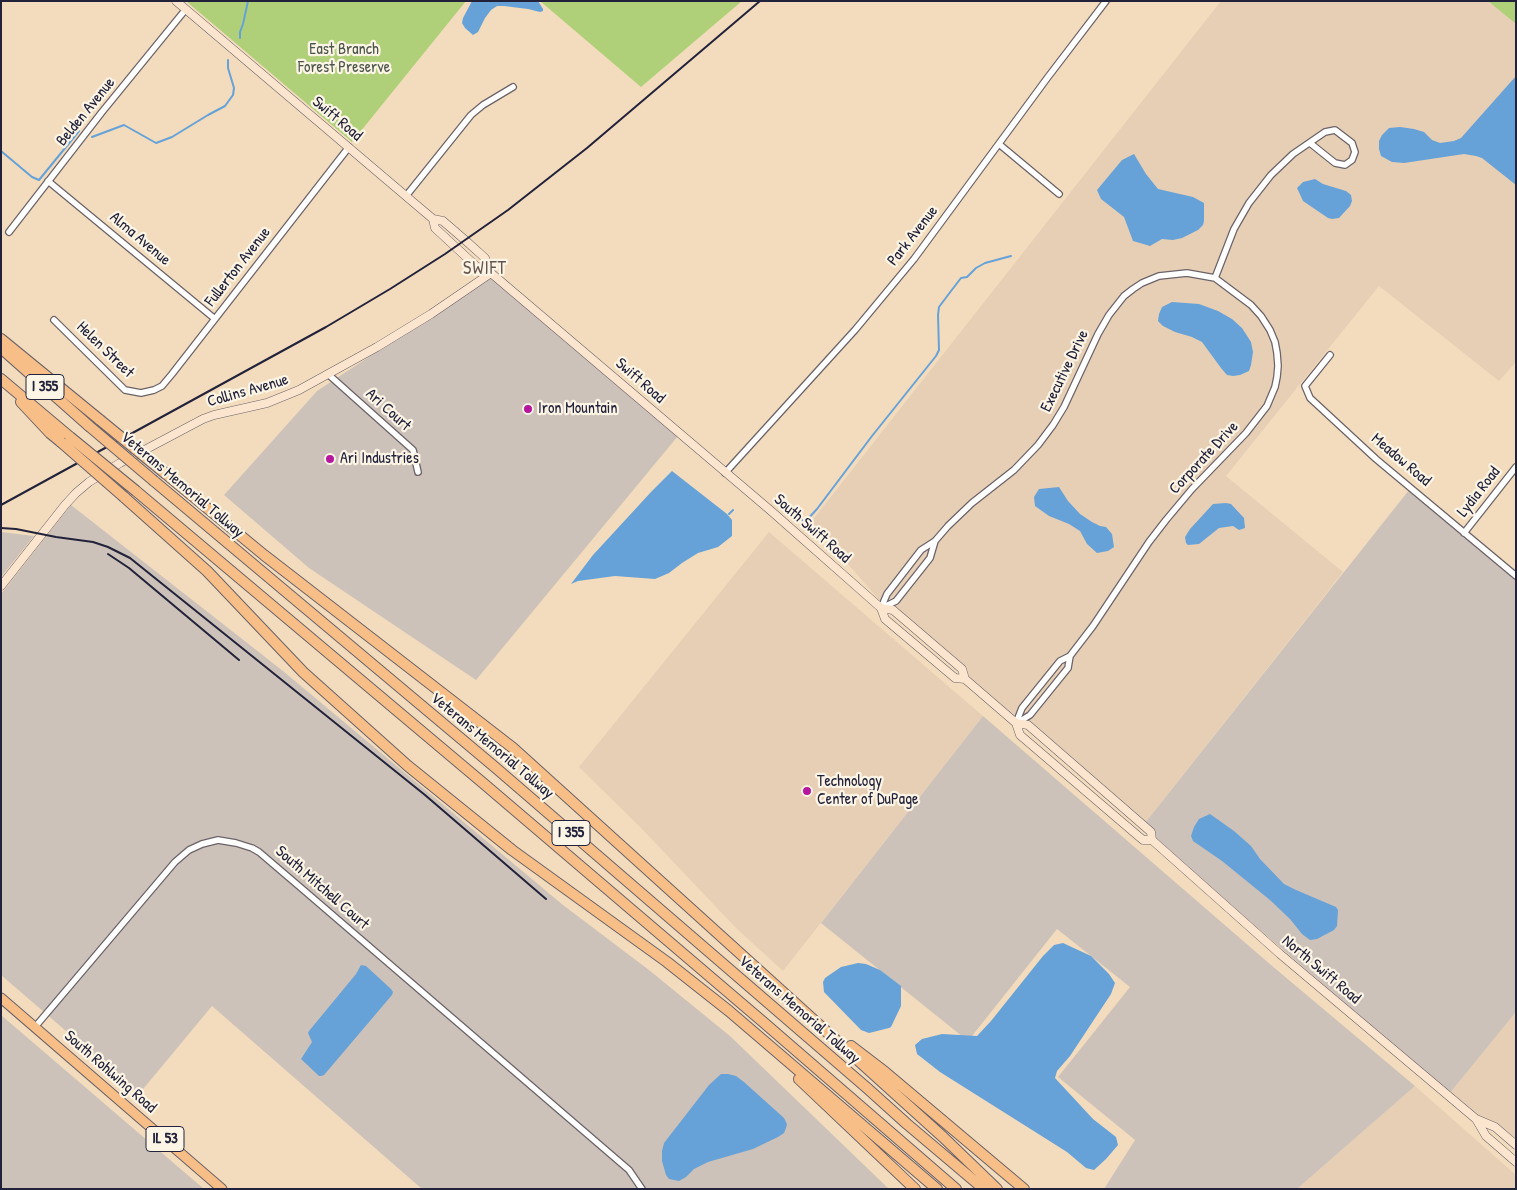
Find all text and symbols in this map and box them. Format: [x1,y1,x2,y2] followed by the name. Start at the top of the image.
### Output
[298,40,390,78] park label: East Branch Forest Preserve
[52,74,120,150] street label: Belden Avenue
[308,93,366,145] street label: Swift Road
[884,202,942,270] street label: Park Avenue
[106,208,174,270] street label: Alma Avenue
[201,224,275,310] street label: Fullerton Avenue
[462,258,508,280] district label: SWIFT
[72,318,138,382] street label: Helen Street
[1037,327,1093,415] street label: Executive Drive
[611,354,669,408] street label: Swift Road
[205,370,291,412] street label: Collins Avenue
[26,374,64,400] road number: I 355
[361,385,415,435] street label: Ari Court
[538,399,617,419] place label: Iron Mountain
[522,403,534,415] marker: Iron Mountain
[1165,418,1243,498] street label: Corporate Drive
[116,428,248,542] street label: Veterans Memorial Tollway
[1367,429,1435,491] street label: Meadow Road
[340,449,419,469] place label: Ari Industries
[324,453,336,465] marker: Ari Industries
[1453,463,1505,521] street label: Lydia Road
[770,490,854,568] street label: South Swift Road
[426,689,558,803] street label: Veterans Memorial Tollway
[817,772,918,810] place label: Technology Center of DuPage
[801,785,813,797] marker: Technology Center of DuPage
[552,820,590,846] road number: I 355
[271,842,373,934] street label: South Mitchell Court
[1278,932,1364,1008] street label: North Swift Road
[734,952,864,1068] street label: Veterans Memorial Tollway
[60,1027,160,1117] street label: South Rohlwing Road
[146,1126,184,1152] road number: IL 53

